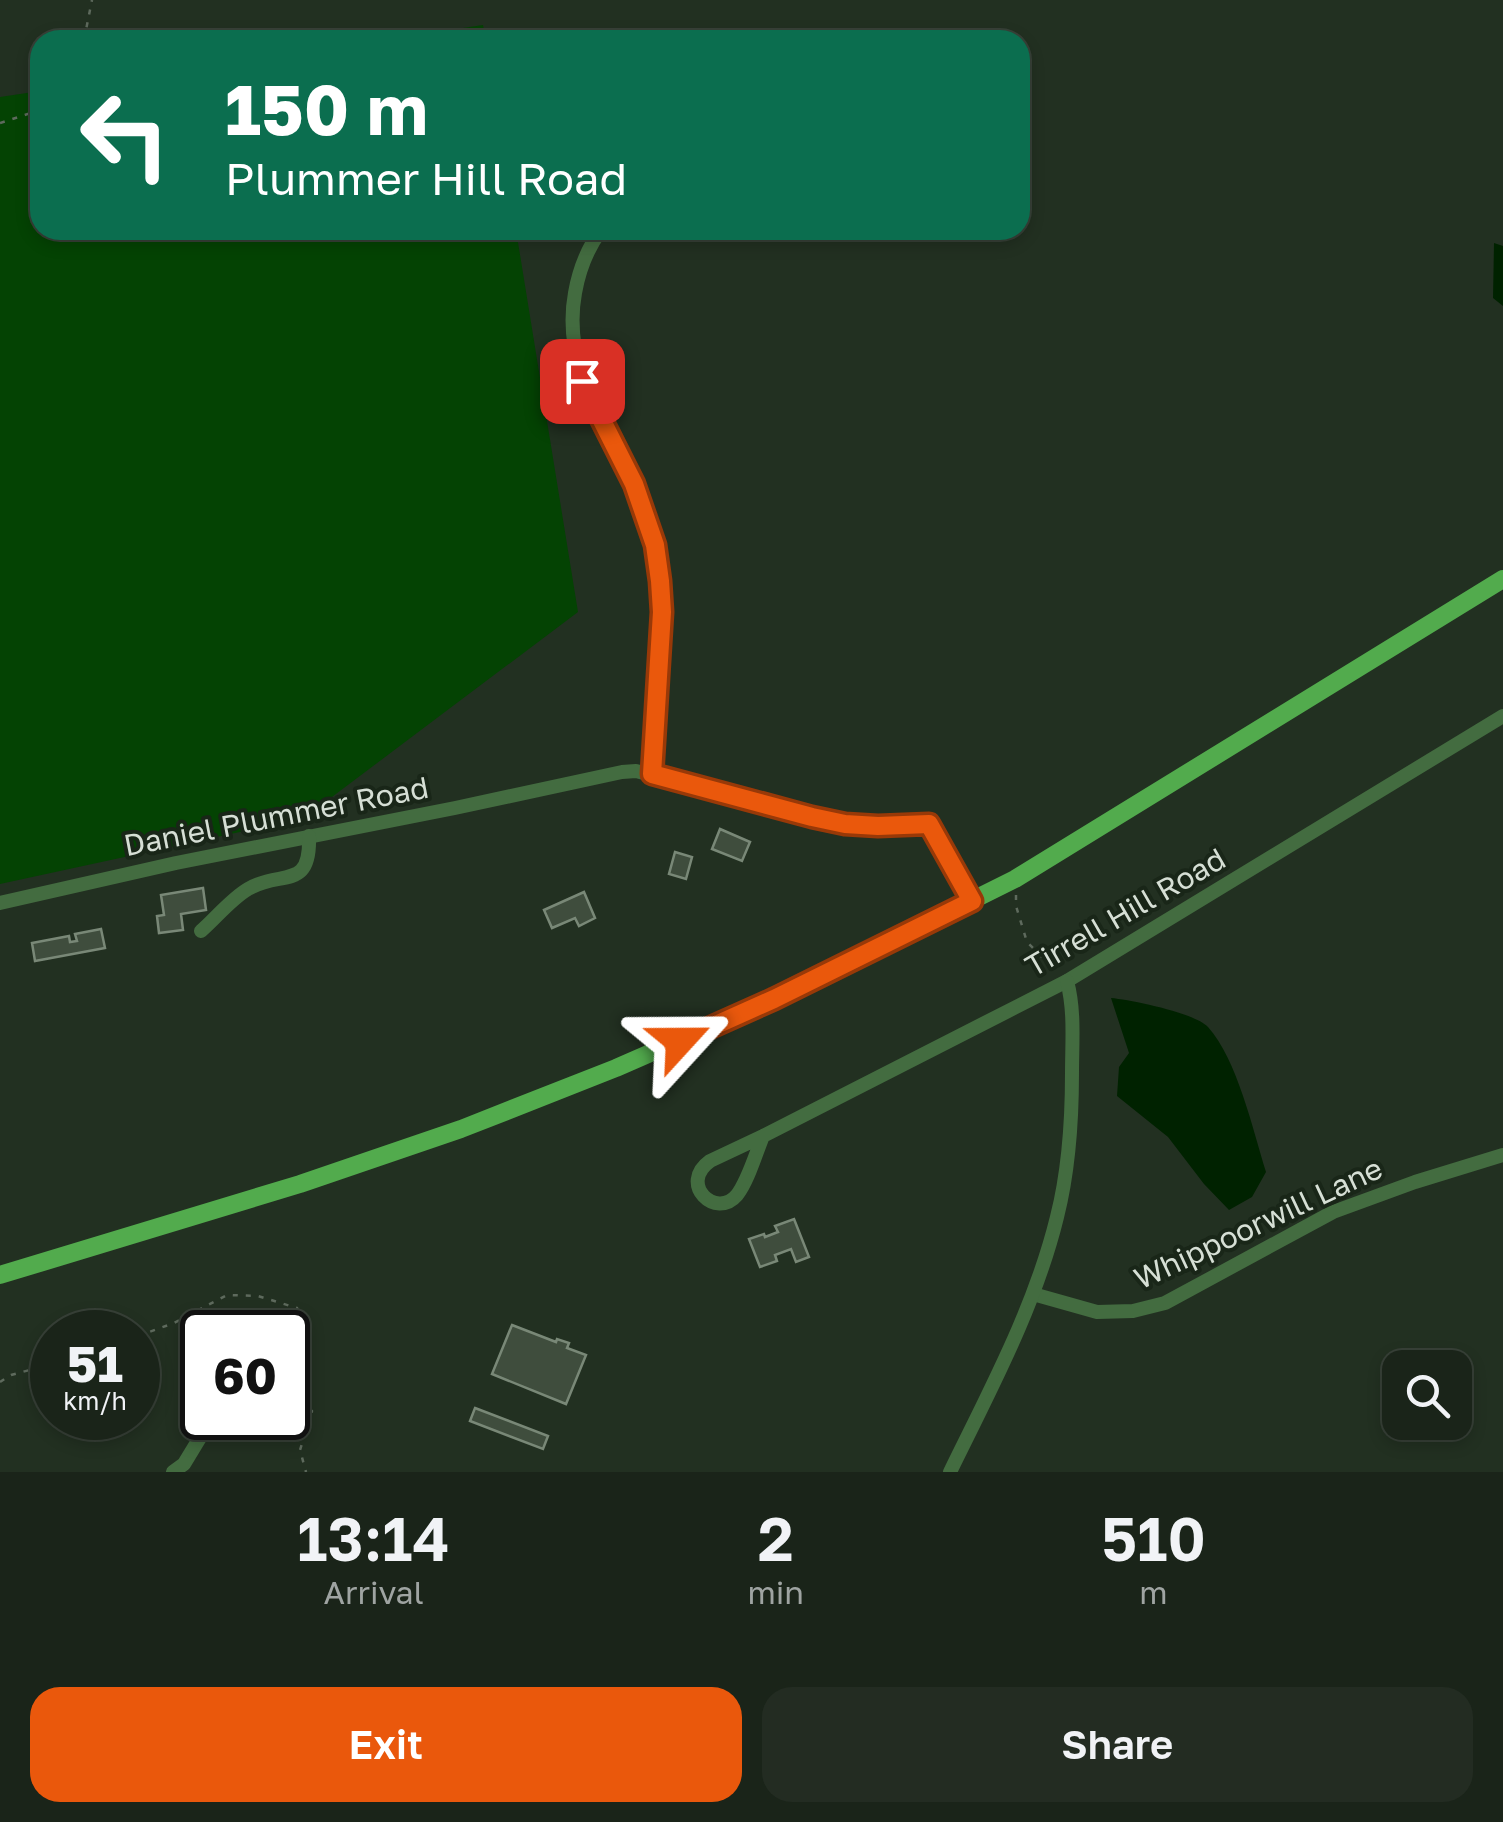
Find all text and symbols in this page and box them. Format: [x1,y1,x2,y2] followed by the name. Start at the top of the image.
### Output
[225,66,428,150] text: 150 m
[60,70,190,200] icon: left
[225,151,627,205] text: Plummer Hill Road
[540,339,625,424] pin
[555,354,610,409] icon: arrive
[121,769,431,863] street label: Daniel Plummer Road
[1019,840,1231,984] street label: Tirrell Hill Road
[628,989,732,1093] position arrow
[1128,1150,1388,1296] street label: Whippoorwill Lane
[180,1310,310,1440] speed limit sign: 60
[67,1333,123,1393] text: 51
[1382,1350,1472,1440] map controls
[1382,1350,1472,1440] button: search
[63,1385,127,1416] text: km/h
[297,1502,450,1574] text: 13:14
[758,1502,794,1574] text: 2
[1101,1502,1206,1574] text: 510
[324,1573,424,1611] text: Arrival
[747,1573,804,1611] text: min
[1139,1573,1168,1611] text: m
[30,1687,742,1802] button: Exit
[762,1687,1473,1802] button: Share

